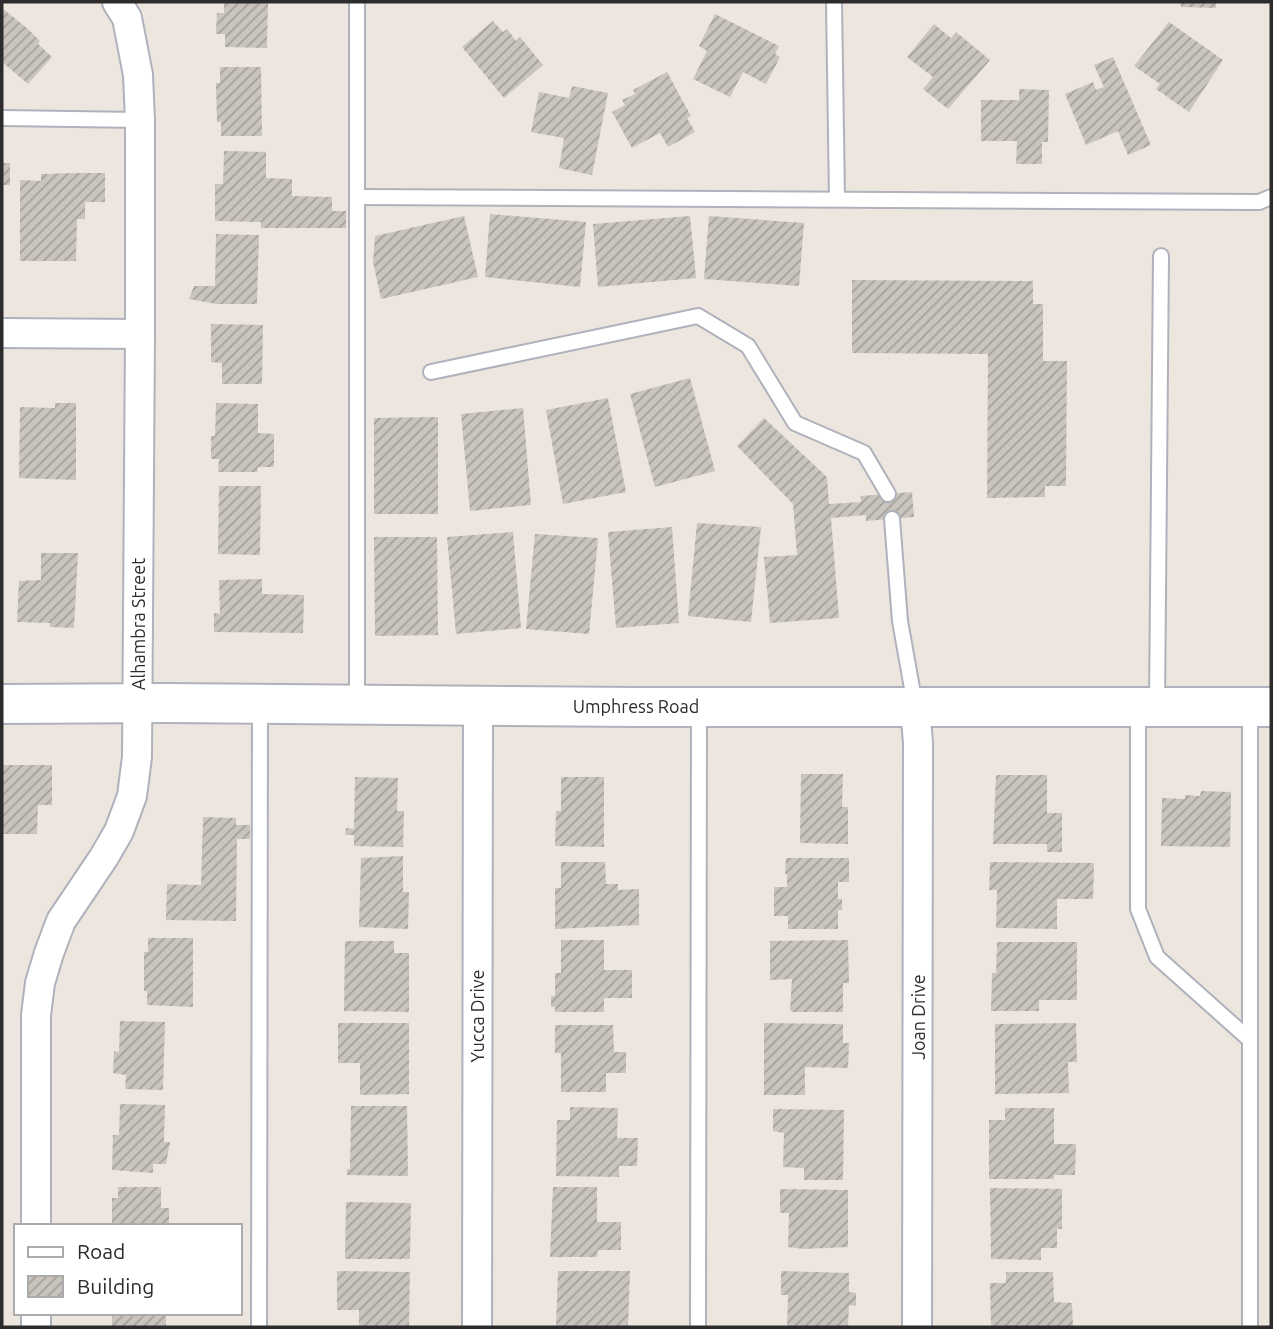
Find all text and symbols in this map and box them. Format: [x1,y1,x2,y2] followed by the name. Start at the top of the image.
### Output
[128,558,148,690] street label: Alhambra Street
[573,696,699,716] street label: Umphress Road
[467,970,487,1062] street label: Yucca Drive
[908,974,928,1060] street label: Joan Drive
[14,1224,242,1315] legend
[77,1239,125,1263] text: Road
[77,1274,154,1298] text: Building

